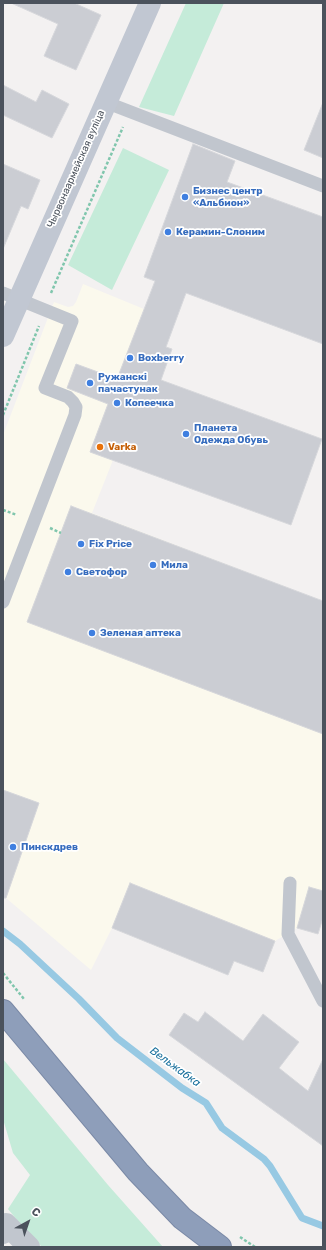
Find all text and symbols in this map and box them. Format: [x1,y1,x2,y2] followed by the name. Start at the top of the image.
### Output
[45,108,107,230] street label: Чырвонаармейская вуліца
[193,185,263,208] place label: Бизнес центр «Альбион»
[180,192,190,202] marker: Бизнес центр «Альбион»
[176,226,265,238] place label: Керамин-Слоним
[163,227,173,237] marker: Керамин-Слоним
[138,352,184,364] place label: Boxberry
[125,353,135,363] marker: Boxberry
[98,371,158,394] place label: Ружанскі пачастунак
[85,378,95,388] marker: Ружанскі пачастунак
[125,397,174,409] place label: Копеечка
[112,398,122,408] marker: Копеечка
[194,422,268,446] place label: Планета Одежда Обувь
[181,429,191,439] marker: Планета Одежда Обувь
[108,441,136,453] place label: Varka
[95,442,105,452] marker: Varka
[89,538,132,550] place label: Fix Price
[76,539,86,549] marker: Fix Price
[161,559,188,571] place label: Мила
[148,560,158,570] marker: Мила
[76,566,127,578] place label: Светофор
[63,567,73,577] marker: Светофор
[100,627,181,639] place label: Зеленая аптека
[87,628,97,638] marker: Зеленая аптека
[21,841,78,853] place label: Пинскдрев
[8,842,18,852] marker: Пинскдрев
[147,1044,203,1090] water label: Вельжабка
[8,1202,48,1242] north arrow
[29,1205,43,1220] text: С

